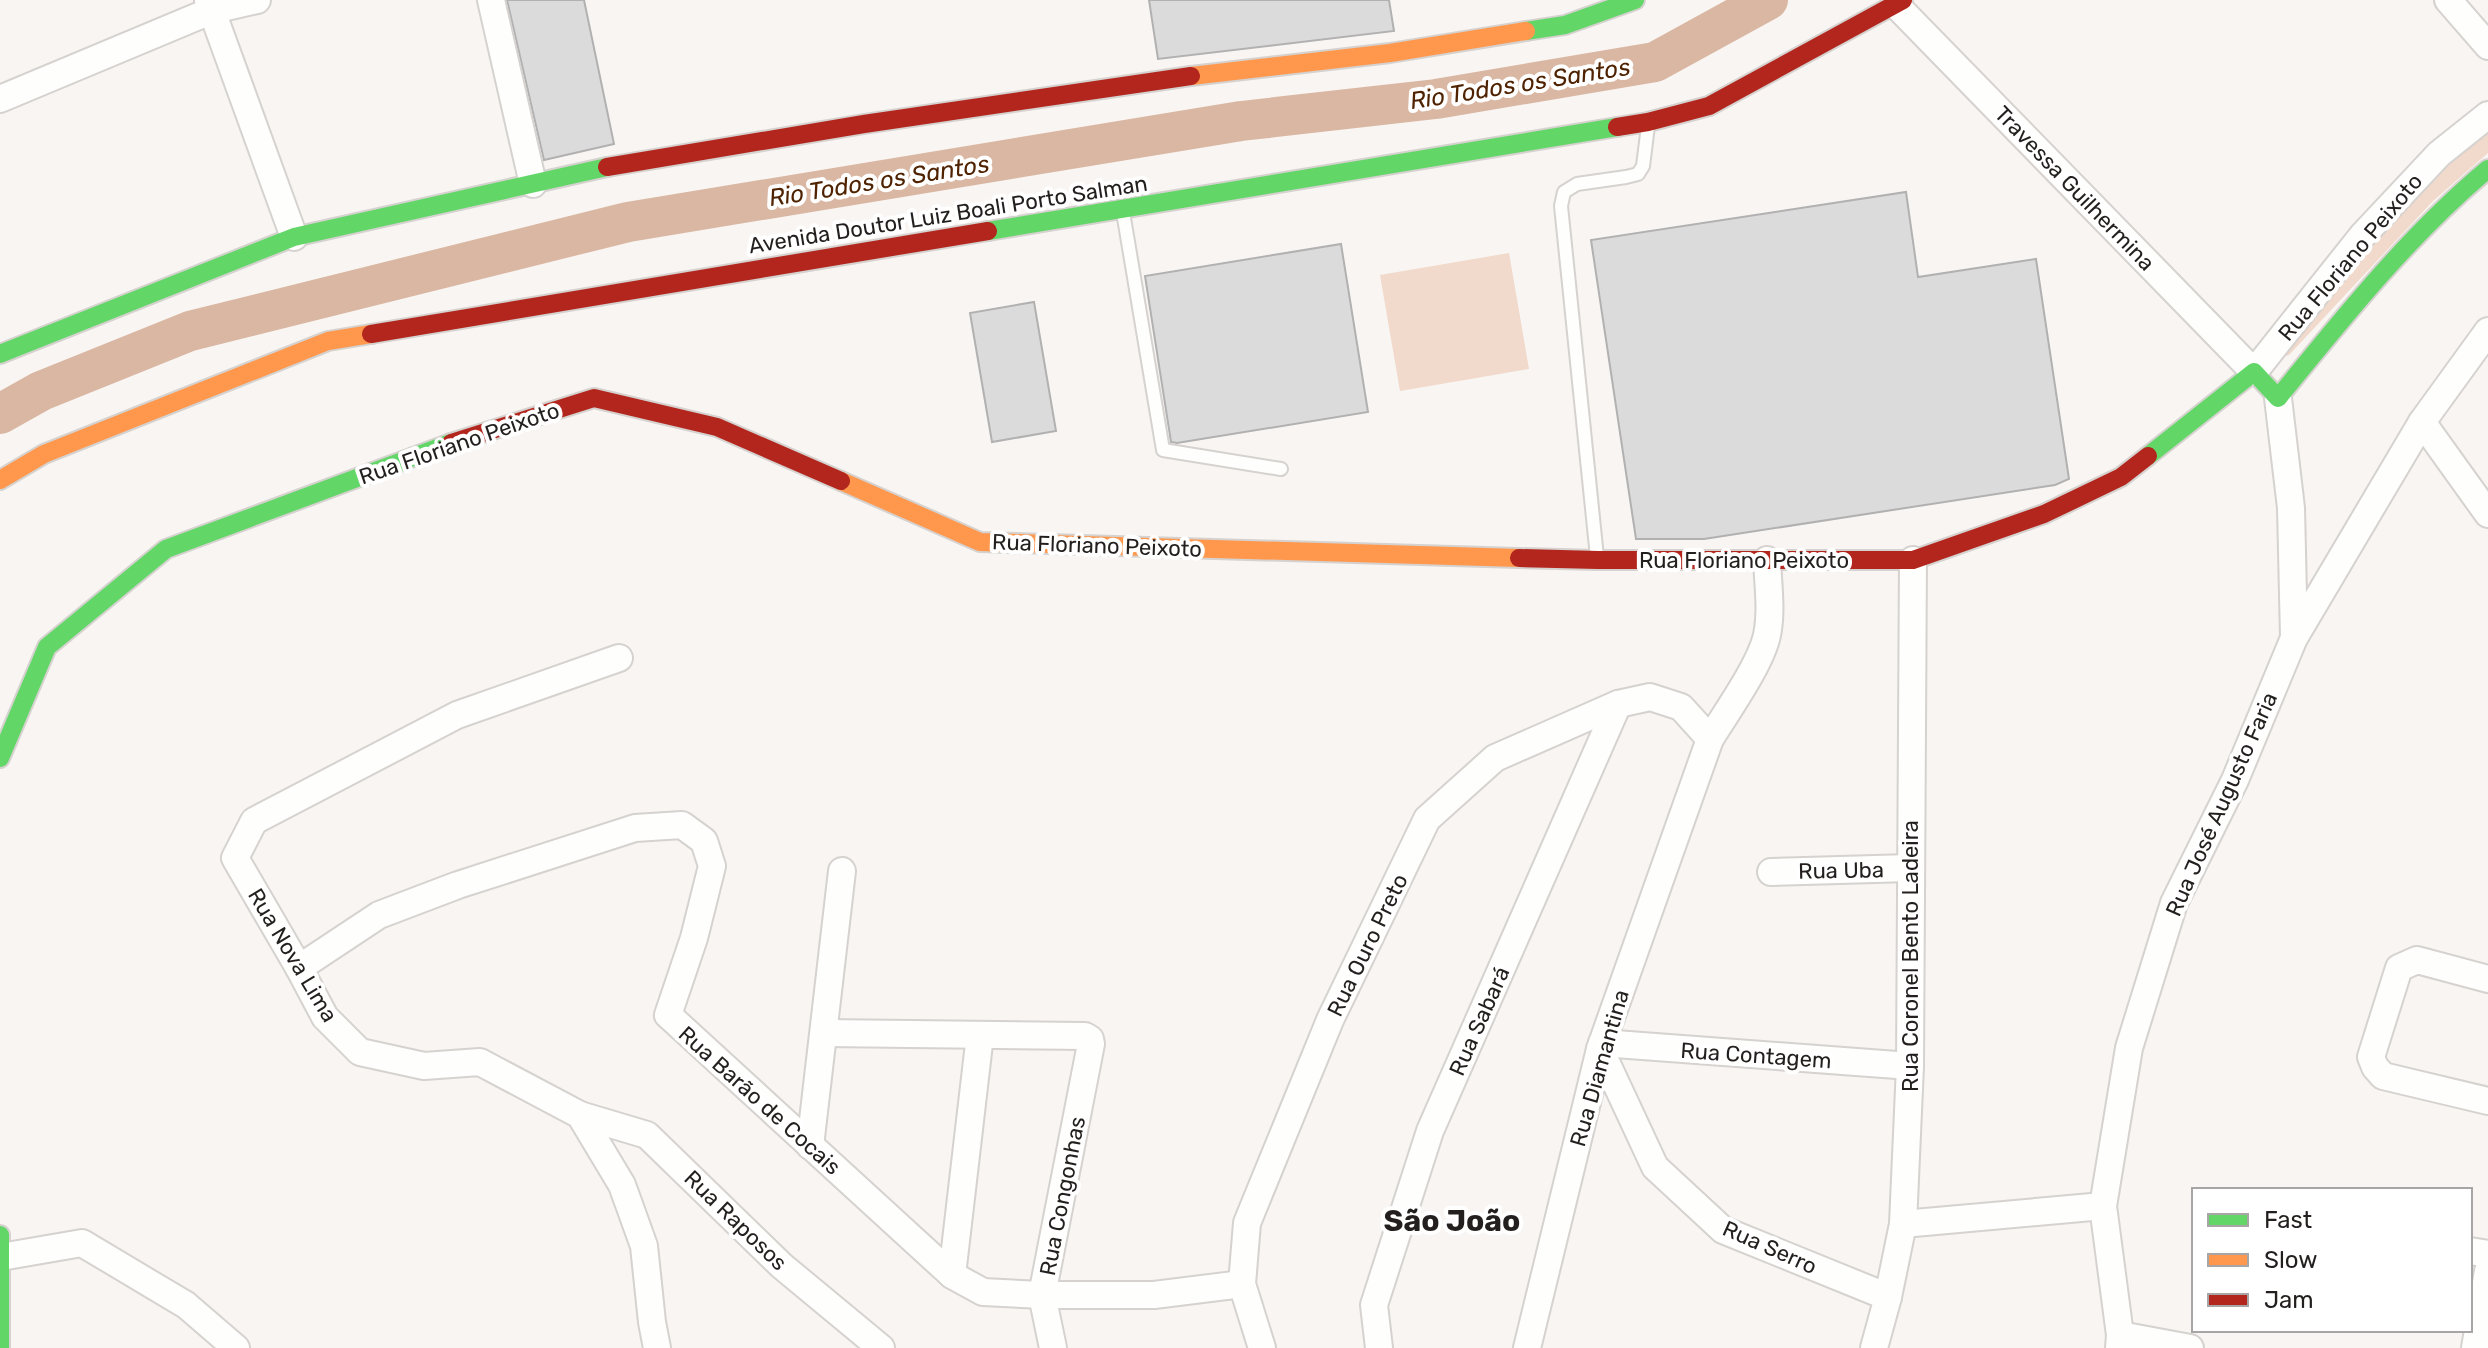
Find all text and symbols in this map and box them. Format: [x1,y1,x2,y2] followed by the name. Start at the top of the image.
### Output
[1408,53,1632,115] water label: Rio Todos os Santos
[1989,100,2160,276] street label: Travessa Guilhermina
[767,150,991,212] water label: Rio Todos os Santos
[2273,168,2428,346] street label: Rua Floriano Peixoto
[747,170,1149,259] street label: Avenida Doutor Luiz Boali Porto Salman
[355,397,563,490] street label: Rua Floriano Peixoto
[992,528,1202,563] street label: Rua Floriano Peixoto
[1639,547,1849,574] street label: Rua Floriano Peixoto
[2160,688,2283,920] street label: Rua José Augusto Faria
[1897,820,1924,1092] street label: Rua Coronel Bento Ladeira
[1798,856,1884,885] street label: Rua Uba
[1321,870,1414,1021] street label: Rua Ouro Preto
[242,883,343,1027] street label: Rua Nova Lima
[1443,962,1515,1080] street label: Rua Sabará
[1564,987,1635,1150] street label: Rua Diamantina
[673,1020,846,1180] street label: Rua Barão de Cocais
[1680,1037,1832,1074] street label: Rua Contagem
[1034,1114,1091,1278] street label: Rua Congonhas
[679,1165,793,1276] street label: Rua Raposos
[2192,1188,2472,1332] legend
[1384,1203,1520,1239] district label: São João
[2264,1206,2312,1234] text: Fast
[1718,1215,1821,1280] street label: Rua Serro
[2264,1246,2317,1274] text: Slow
[2264,1286,2314,1314] text: Jam

